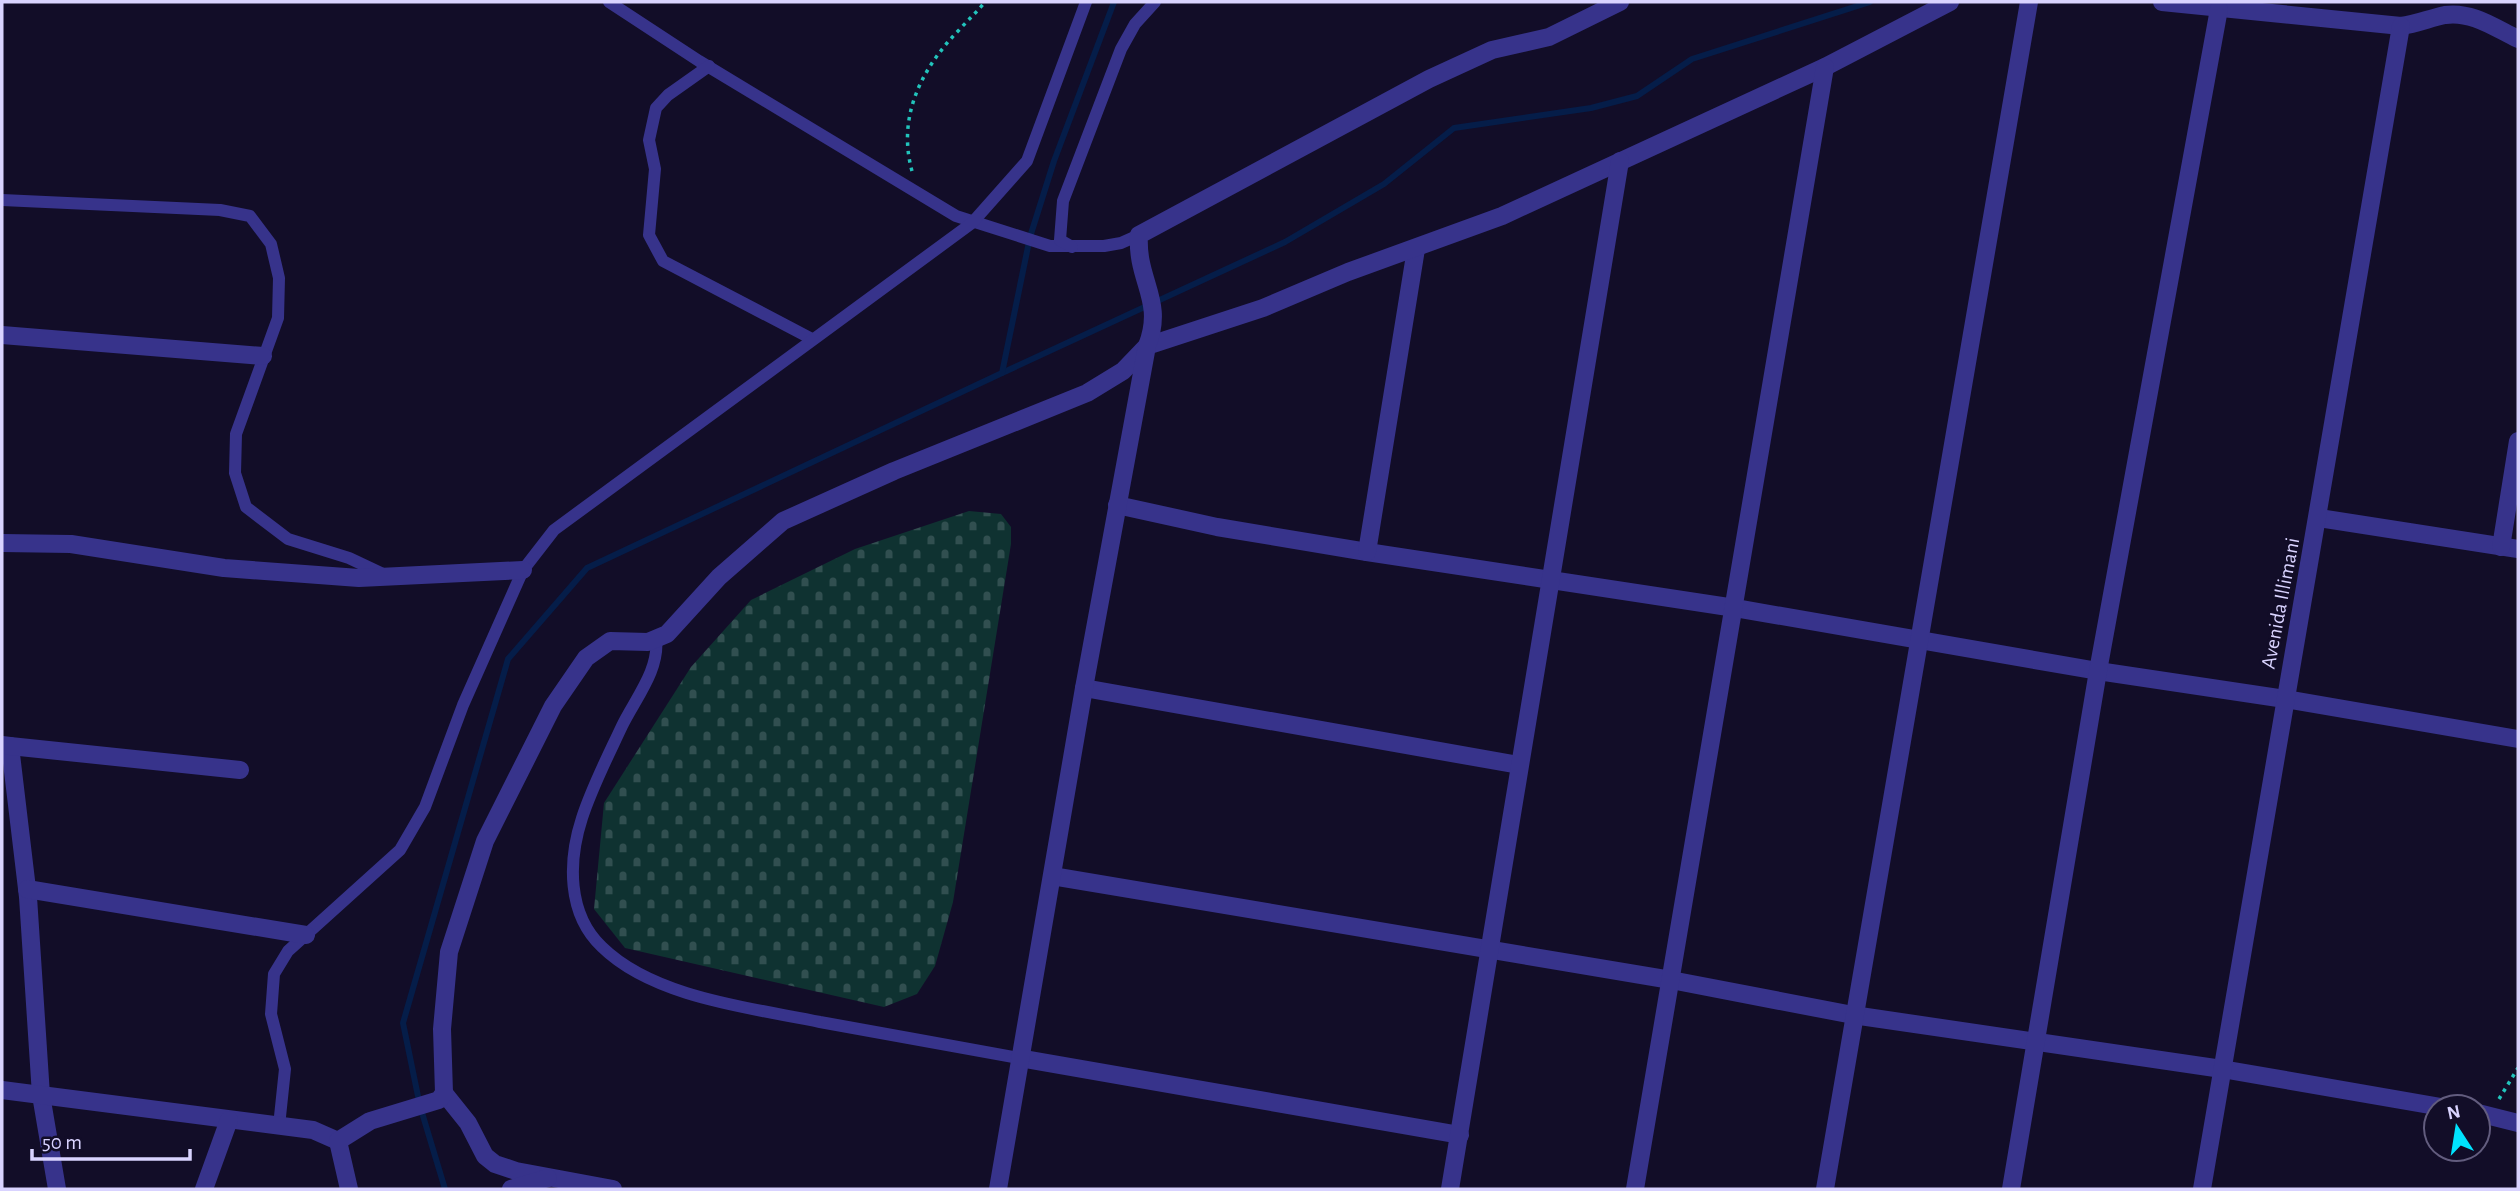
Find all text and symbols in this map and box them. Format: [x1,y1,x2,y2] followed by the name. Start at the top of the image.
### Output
[2257,536,2304,670] street label: Avenida Illimani
[2422,1093,2492,1163] north arrow
[2445,1102,2462,1124] text: N
[32,1118,189,1162] scale bar
[42,1132,82,1153] text: 50 m

